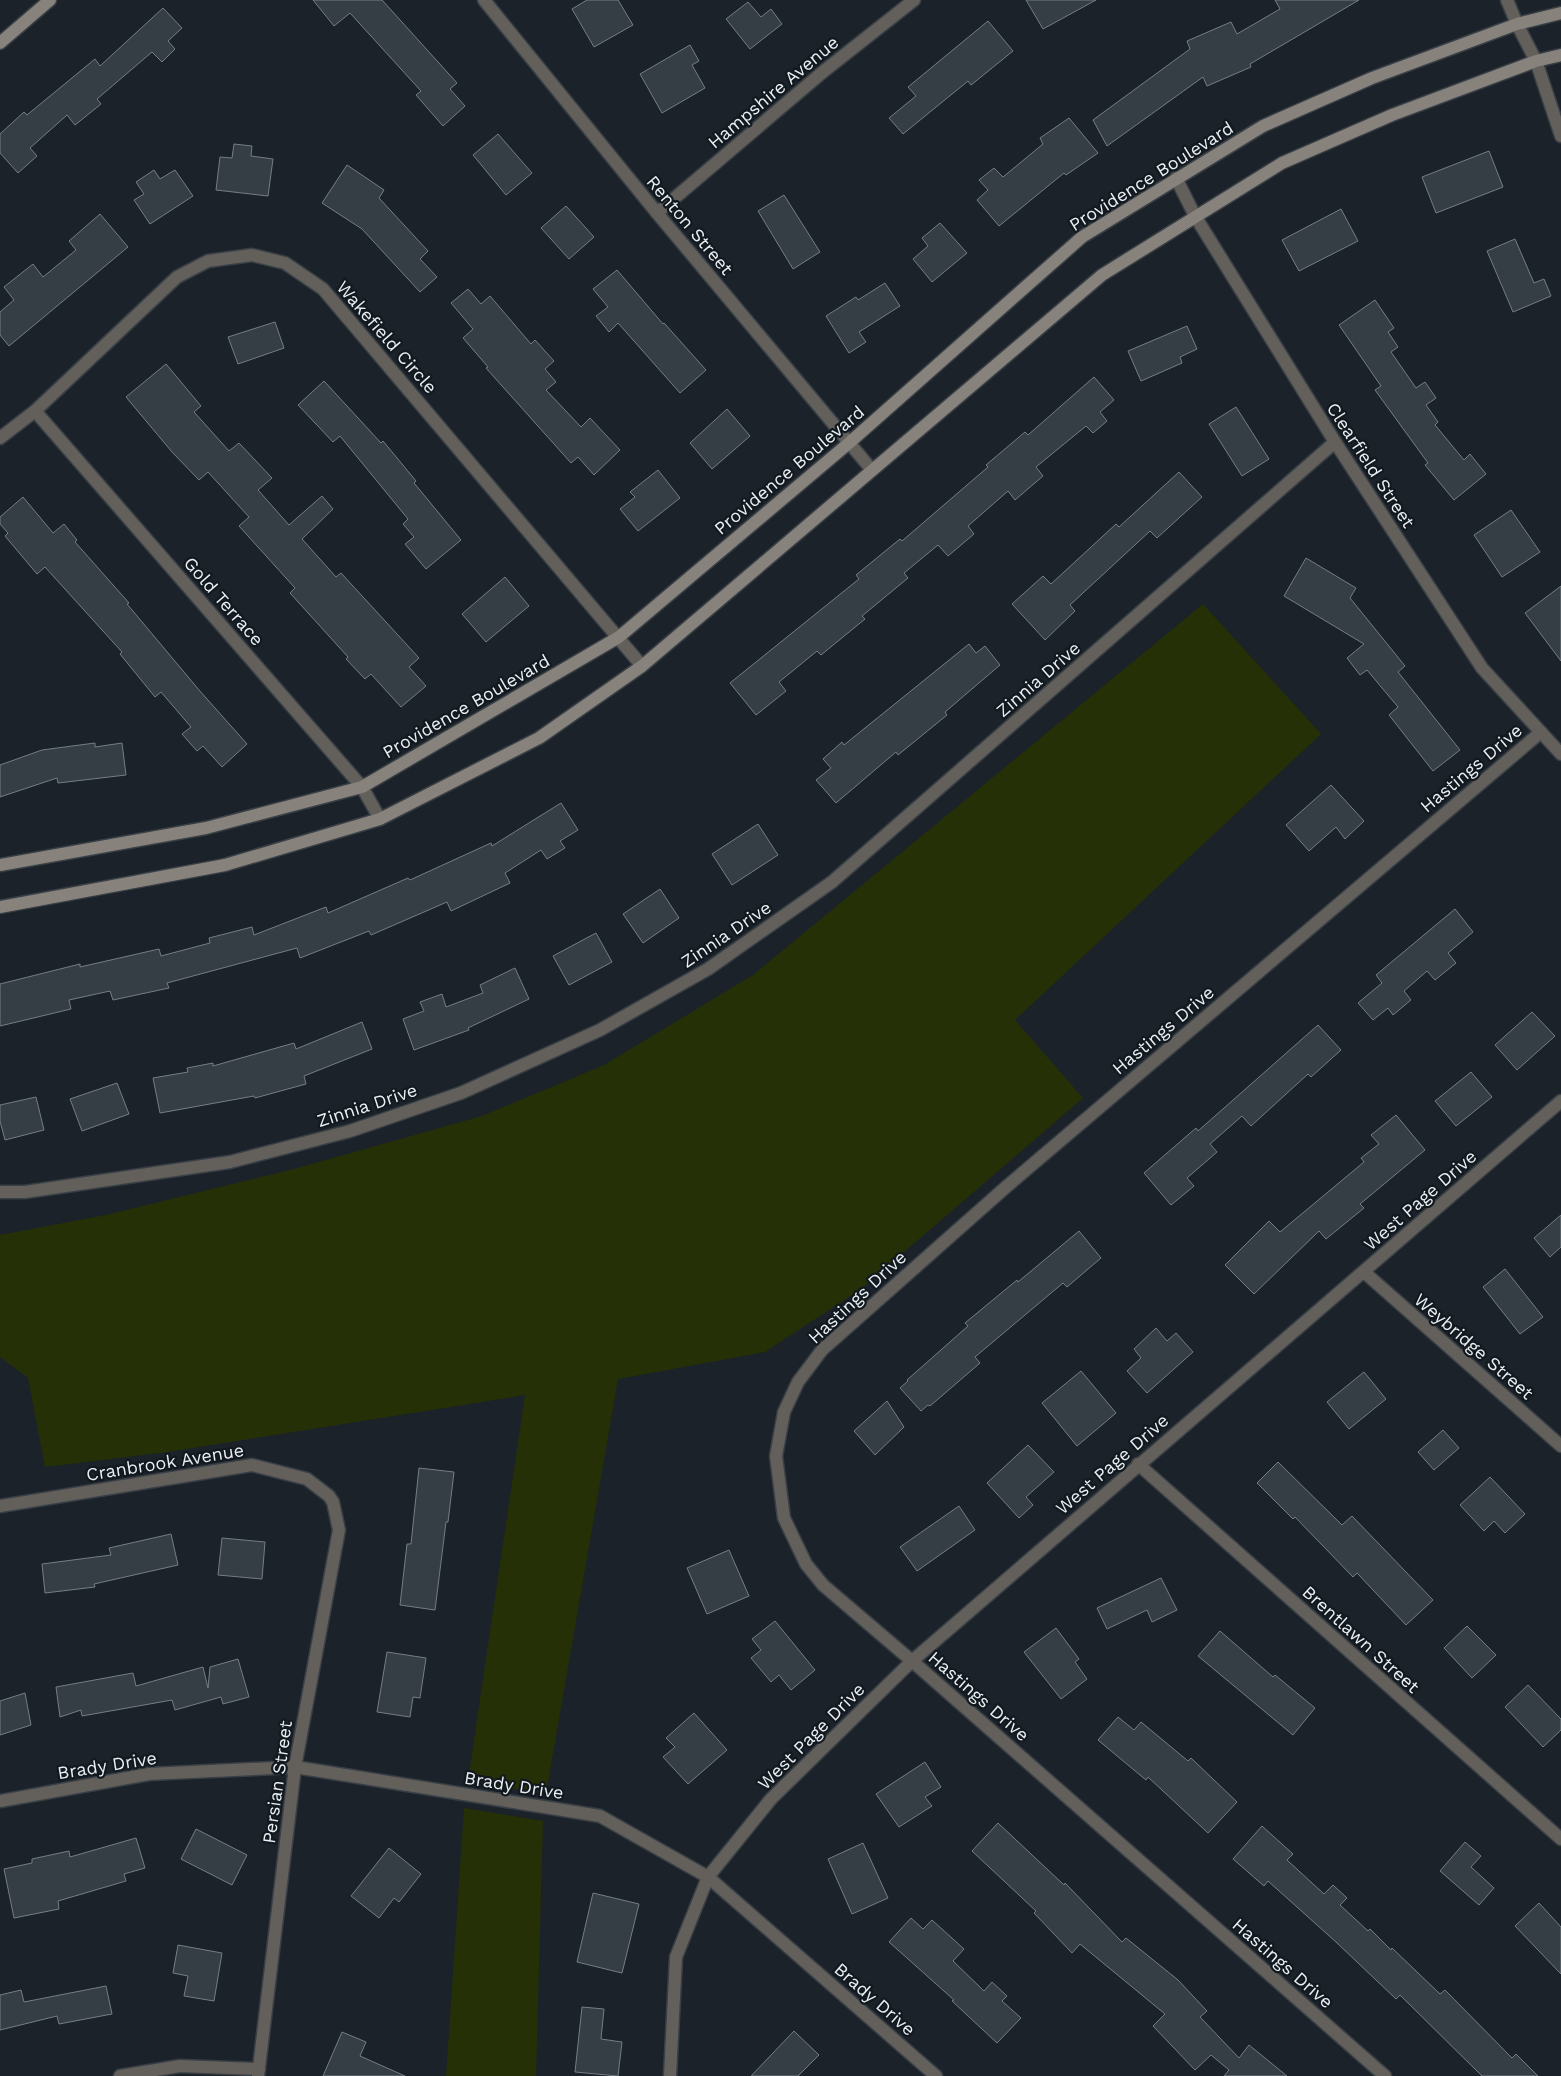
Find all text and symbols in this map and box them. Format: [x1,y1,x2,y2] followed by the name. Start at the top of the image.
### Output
[704,31,842,153] street label: Hampshire Avenue
[1065,117,1237,235] street label: Providence Boulevard
[642,171,738,279] street label: Renton Street
[332,276,442,398] street label: Wakefield Circle
[1323,398,1420,532] street label: Clearfield Street
[710,401,868,539] street label: Providence Boulevard
[180,552,268,650] street label: Gold Terrace
[992,637,1084,721] street label: Zinnia Drive
[379,650,553,762] street label: Providence Boulevard
[1416,719,1526,817] street label: Hastings Drive
[677,896,775,972] street label: Zinnia Drive
[1108,981,1218,1079] street label: Hastings Drive
[314,1079,420,1131] street label: Zinnia Drive
[1359,1145,1481,1255] street label: West Page Drive
[804,1246,910,1348] street label: Hastings Drive
[1410,1289,1538,1404] street label: Weybridge Street
[1051,1409,1173,1519] street label: West Page Drive
[85,1439,245,1485] street label: Cranbrook Avenue
[1298,1581,1424,1697] street label: Brentlawn Street
[924,1647,1034,1745] street label: Hastings Drive
[753,1678,869,1794] street label: West Page Drive
[258,1719,296,1845] street label: Persian Street
[56,1747,158,1783] street label: Brady Drive
[463,1767,565,1803] street label: Brady Drive
[1228,1914,1338,2012] street label: Hastings Drive
[830,1958,920,2040] street label: Brady Drive

